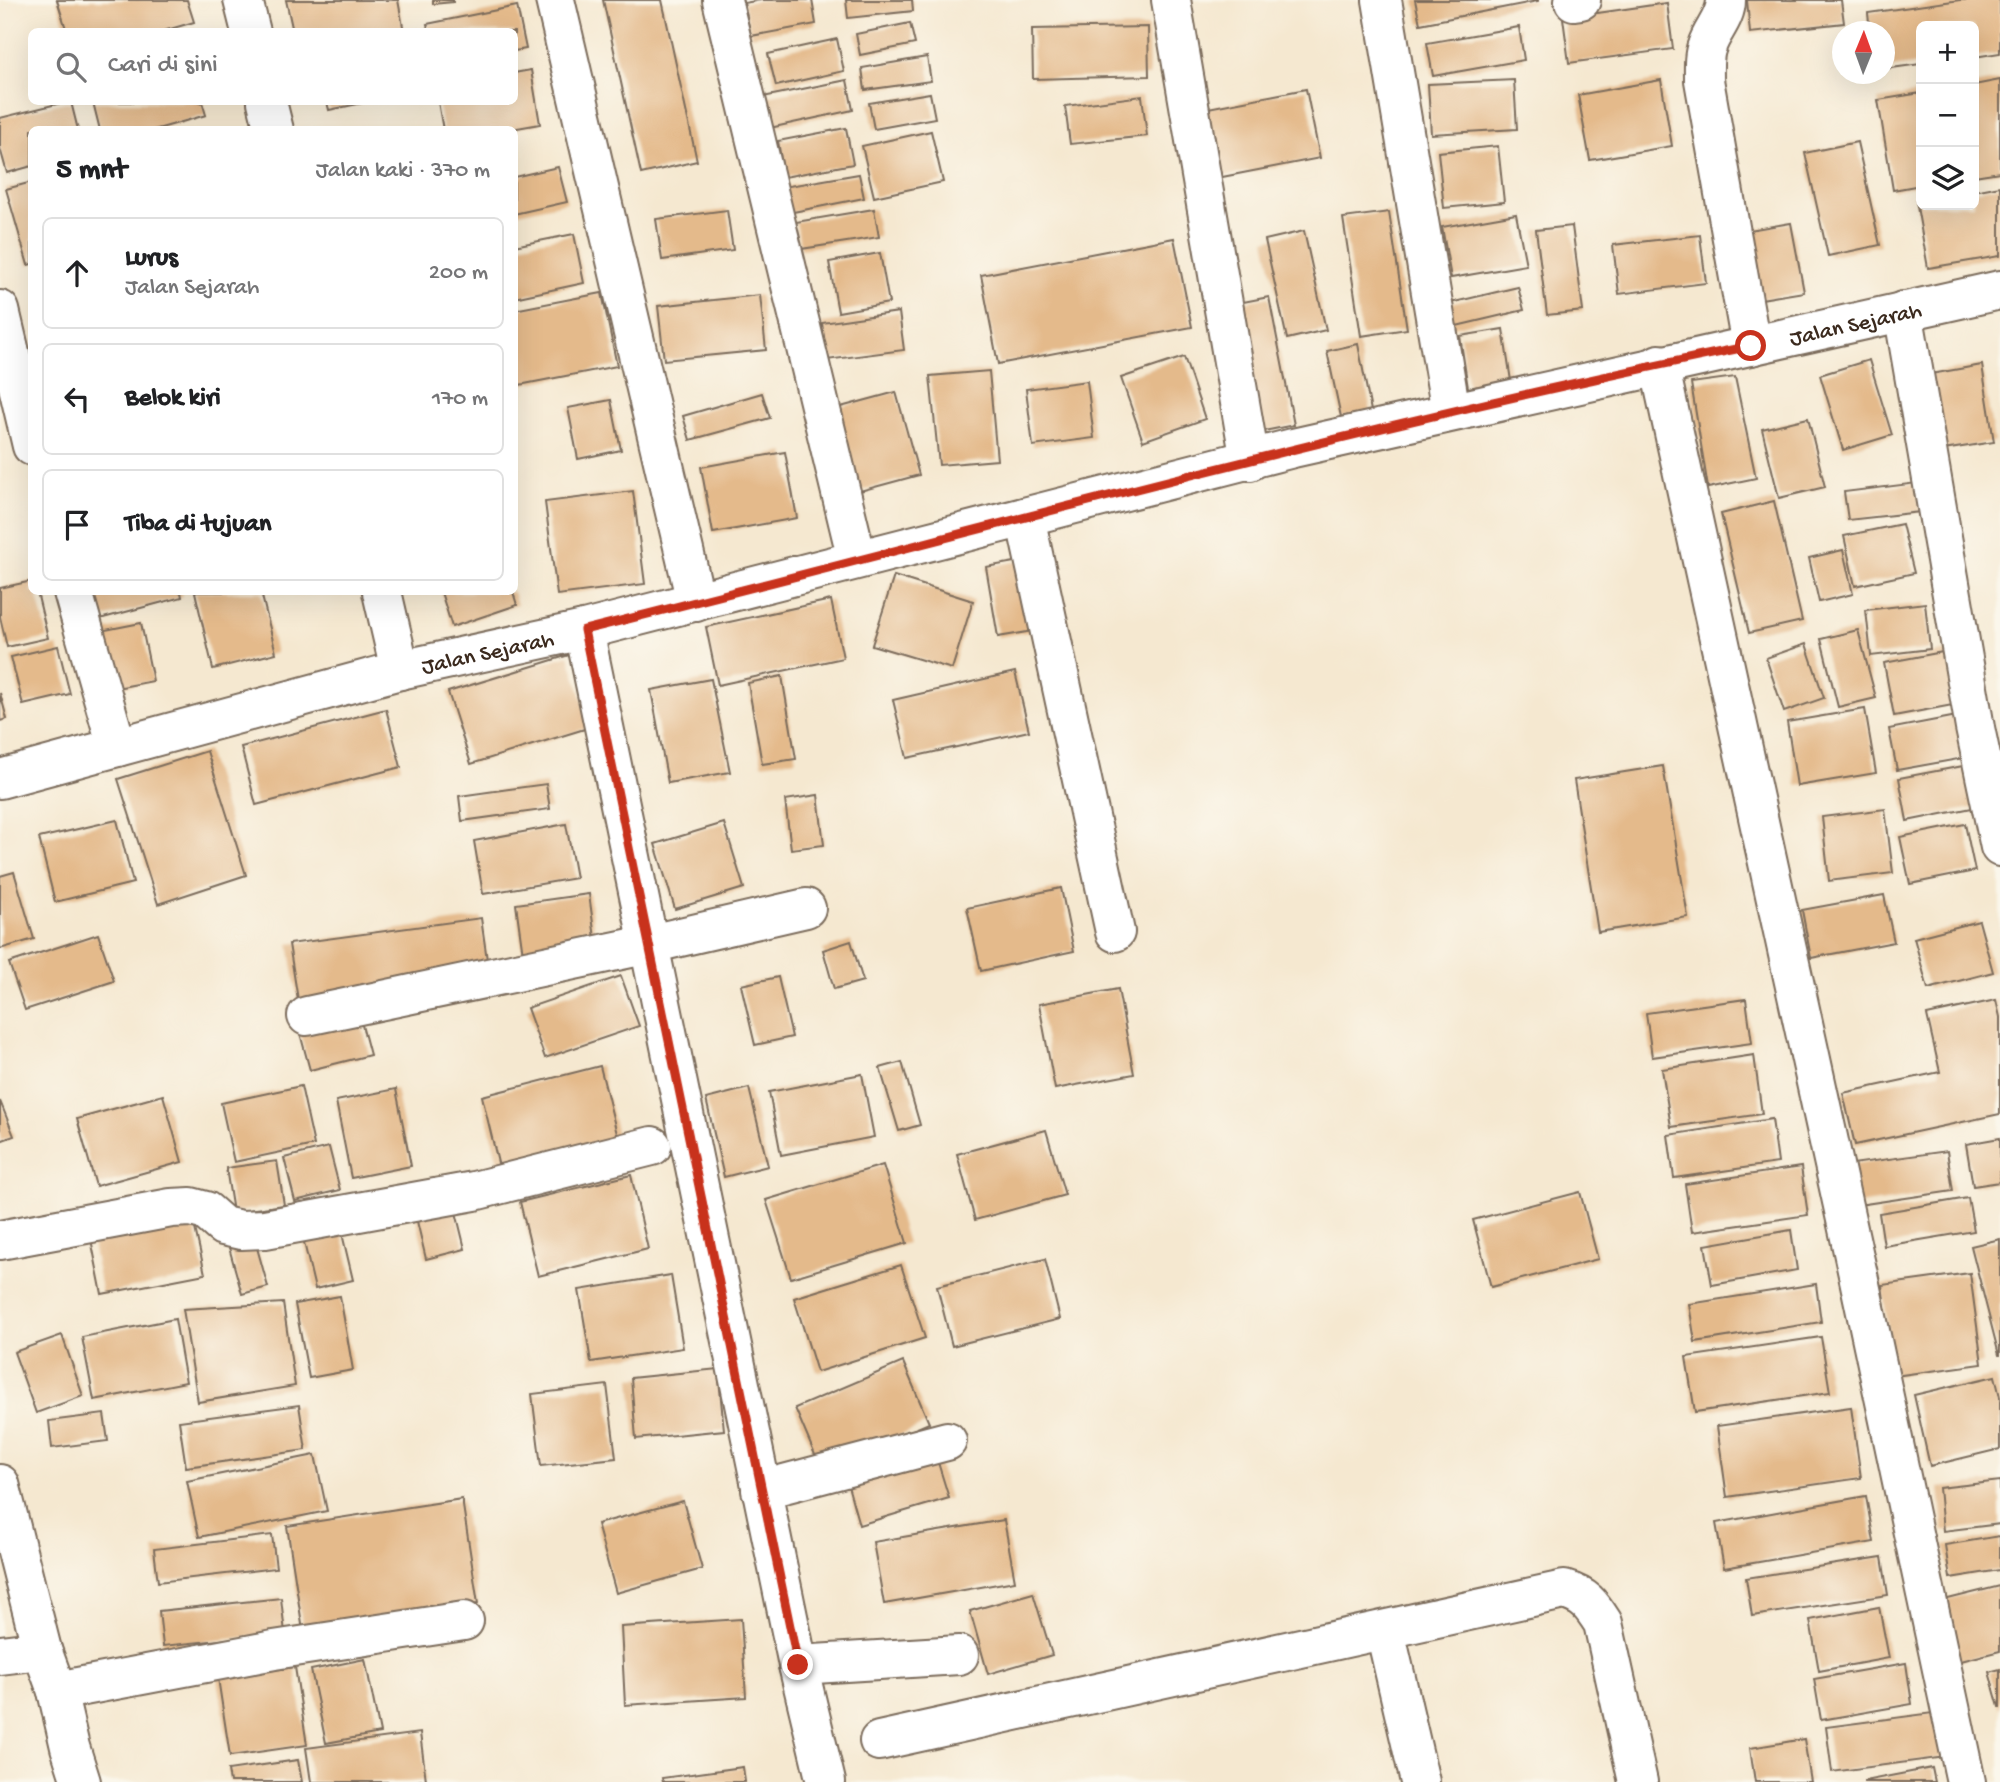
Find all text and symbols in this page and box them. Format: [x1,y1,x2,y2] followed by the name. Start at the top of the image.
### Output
[1832,21,1895,84] north arrow
[1916,21,1979,210] map controls
[1916,21,1979,84] button: +
[28,28,518,105] search box
[52,48,90,86] icon: search
[108,51,218,82] text: Cari di sini
[1916,84,1979,147] button: −
[1916,147,1979,210] button: layers
[56,154,127,189] text: 5 mnt
[316,158,490,185] text: Jalan kaki · 370 m
[125,244,178,275] text: Lurus
[58,254,96,292] icon: ahead
[429,260,488,287] text: 200 m
[125,275,259,302] text: Jalan Sejarah
[1787,298,1925,354] street label: Jalan Sejarah
[1735,330,1766,361] route start
[58,380,96,418] icon: left
[125,384,221,415] text: Belok kiri
[432,386,488,413] text: 170 m
[58,506,96,544] icon: arrive
[125,510,271,541] text: Tiba di tujuan
[420,627,557,682] street label: Jalan Sejarah
[782,1649,813,1680] route end

